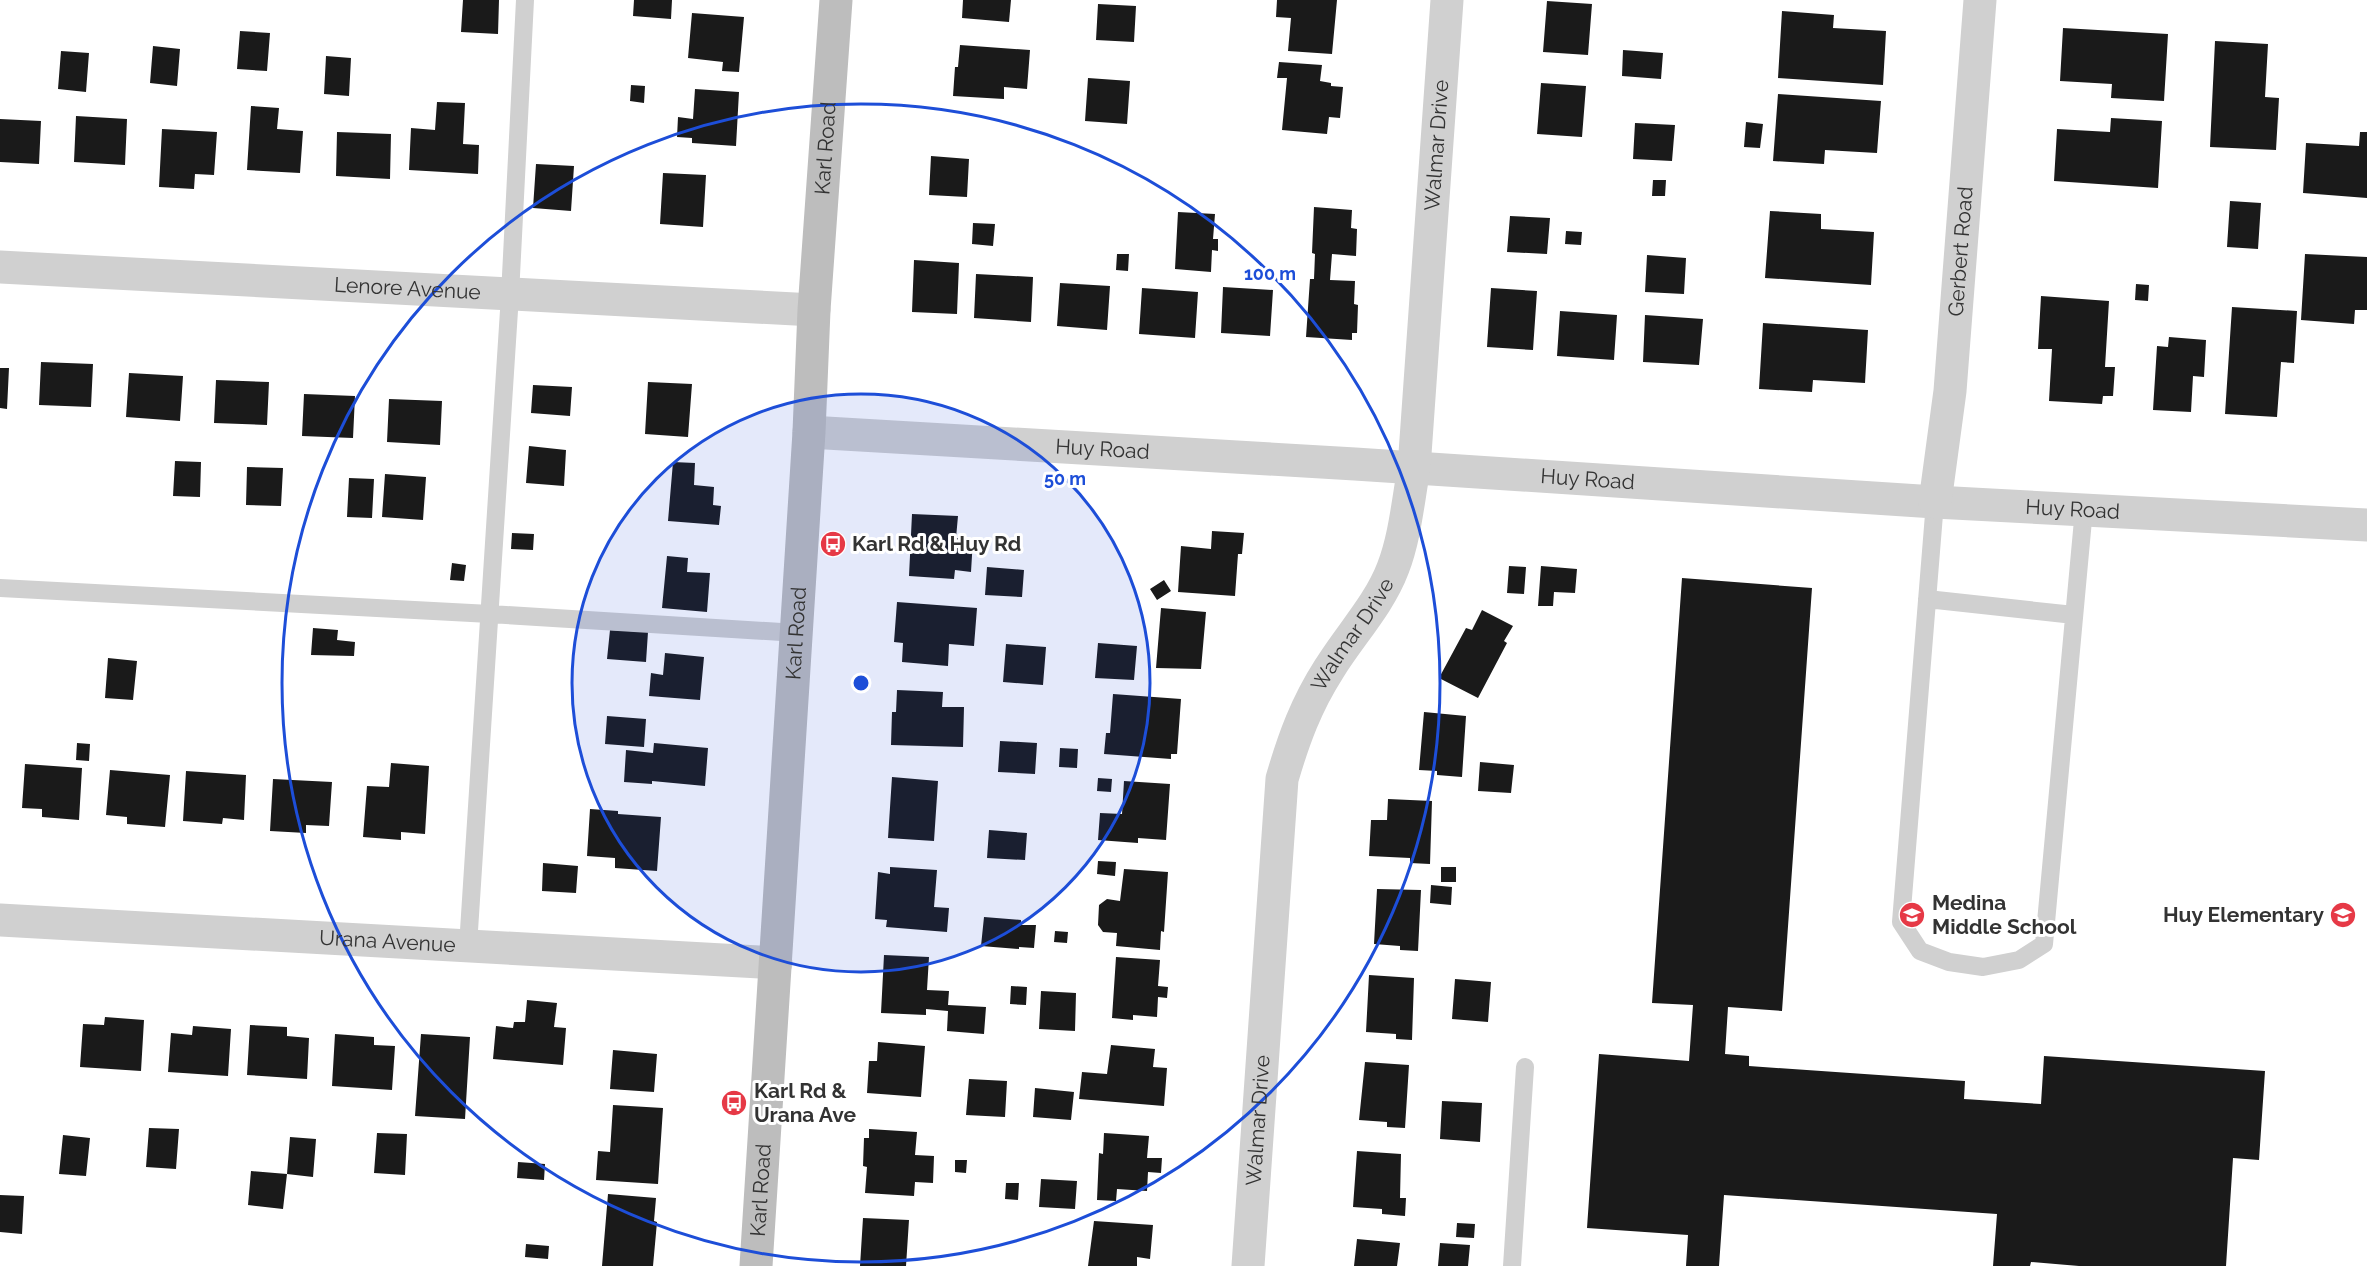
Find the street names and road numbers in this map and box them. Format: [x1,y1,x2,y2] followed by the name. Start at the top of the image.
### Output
[1419,79,1453,212] street label: Walmar Drive
[809,101,841,196] street label: Karl Road
[1943,186,1978,317] street label: Gerbert Road
[333,272,481,304] street label: Lenore Avenue
[1055,433,1150,464] street label: Huy Road
[1540,463,1636,494] street label: Huy Road
[2025,494,2121,524] street label: Huy Road
[1305,574,1399,696] street label: Walmar Drive
[780,586,811,681] street label: Karl Road
[319,925,456,957] street label: Urana Avenue
[1241,1054,1275,1187] street label: Walmar Drive
[745,1143,776,1237] street label: Karl Road

